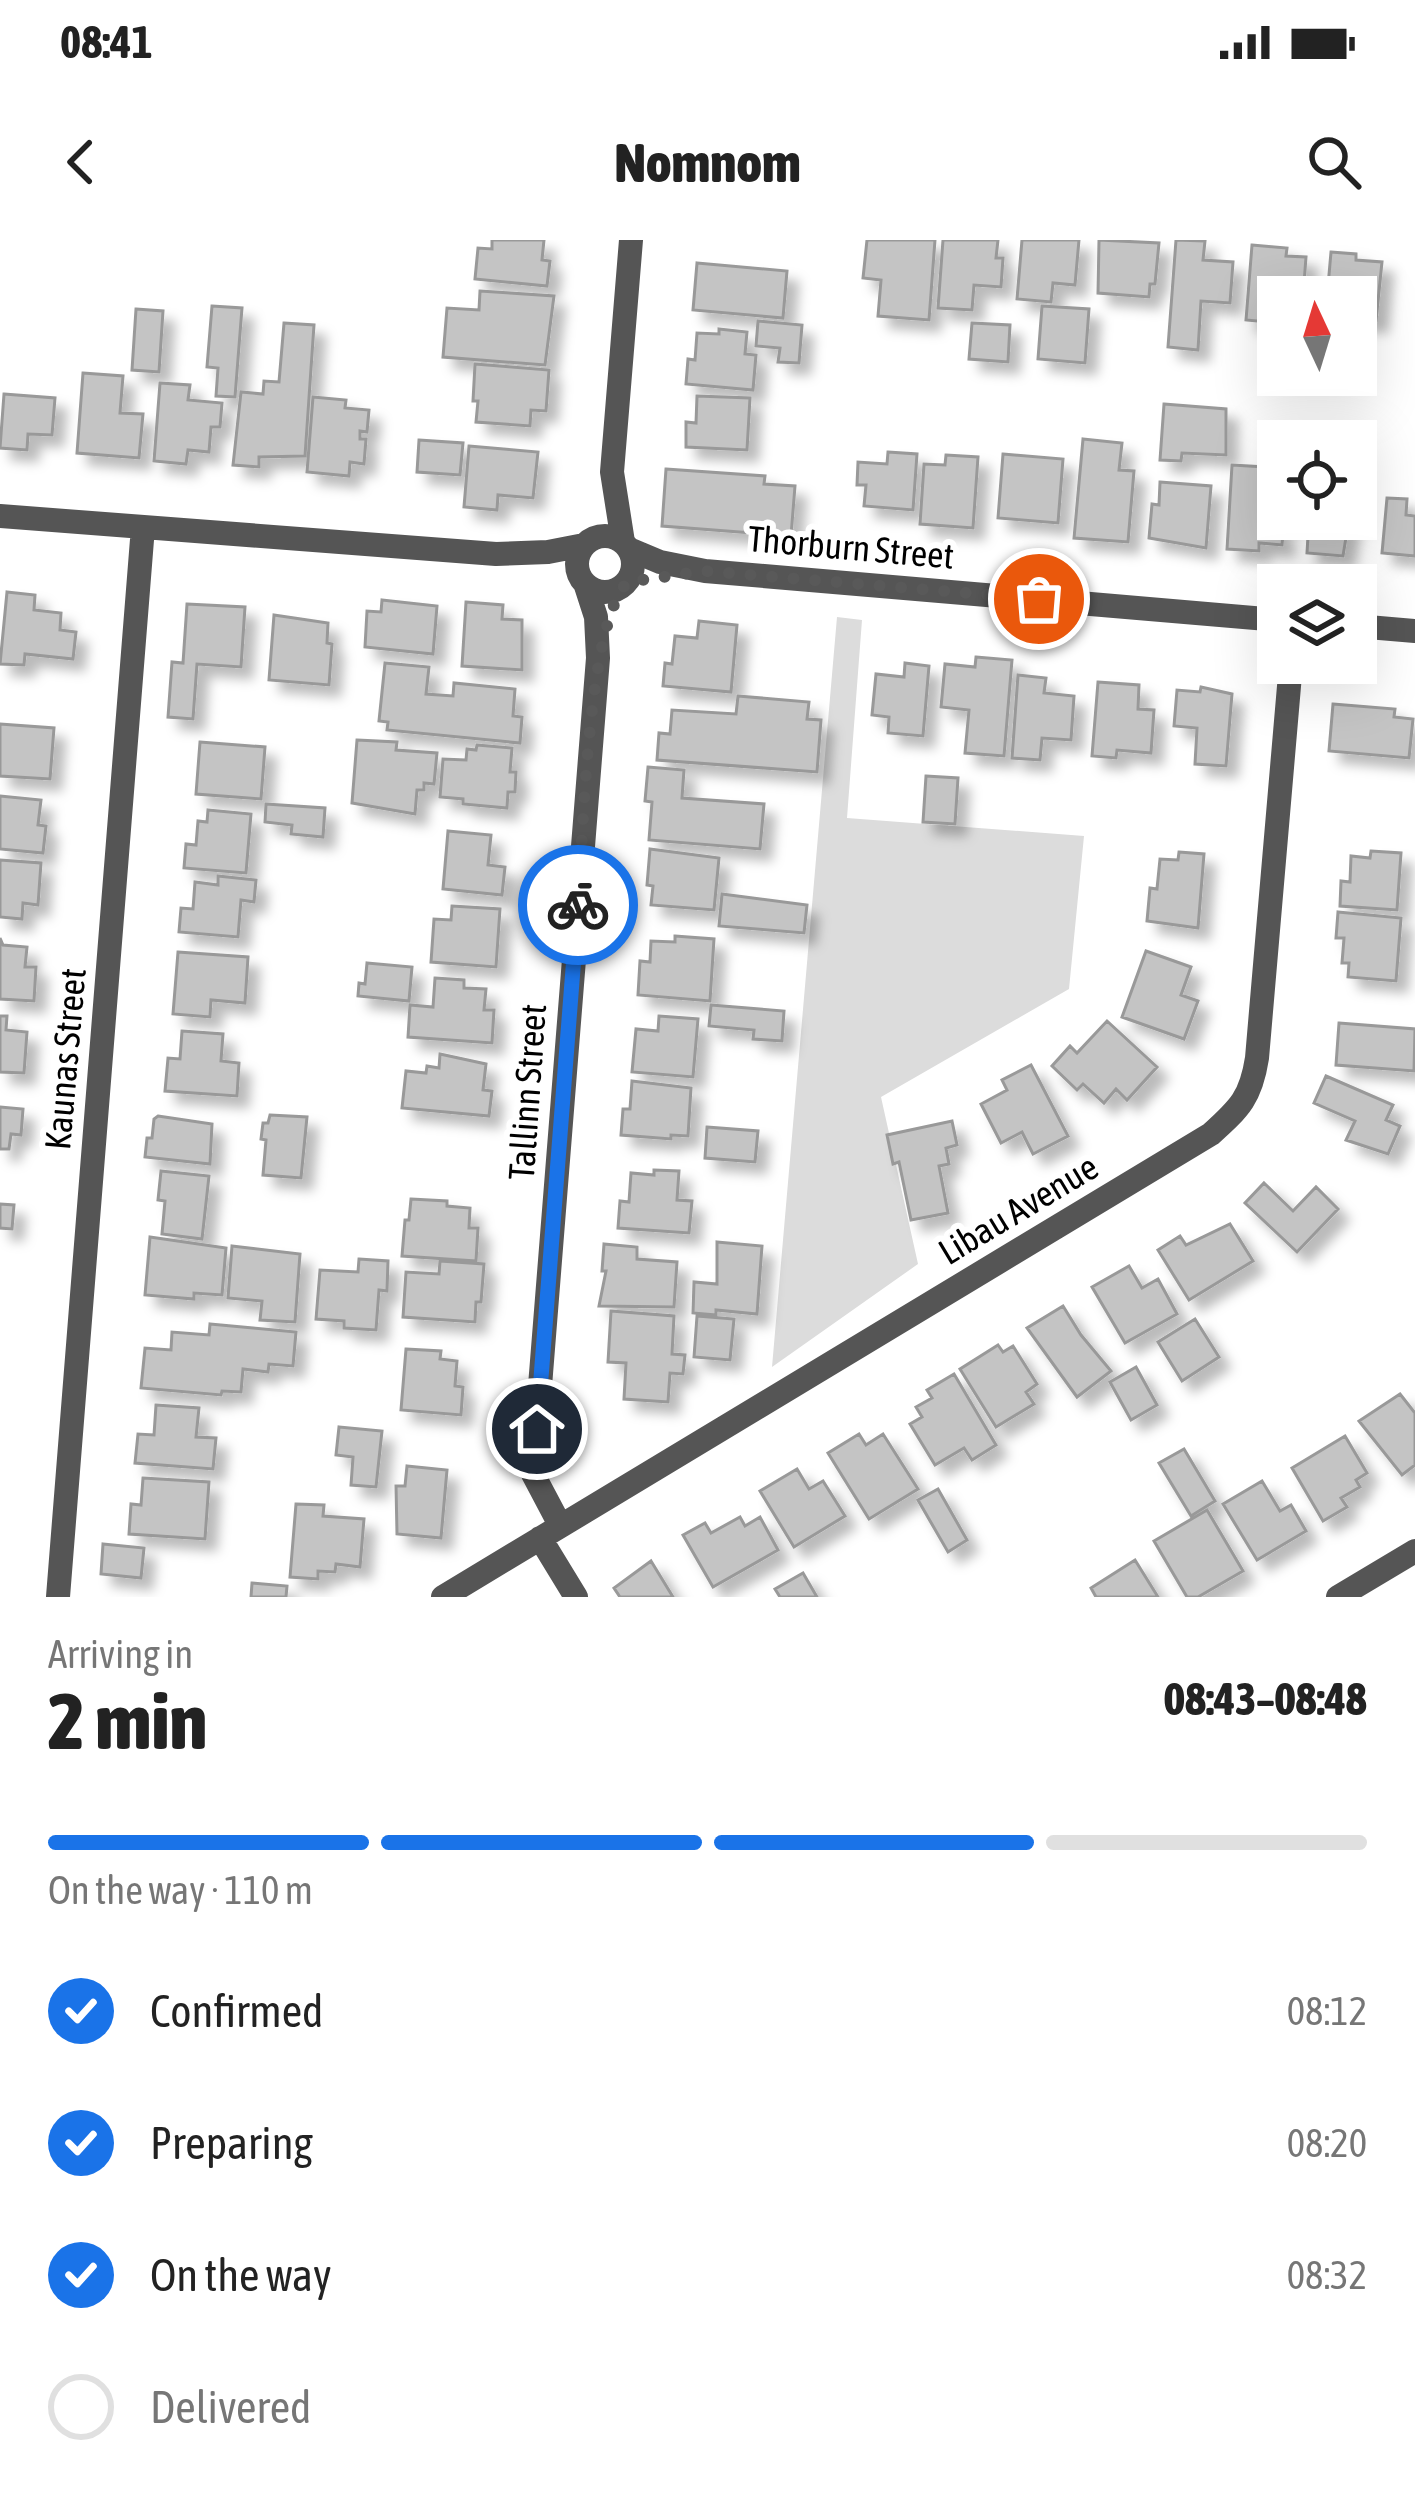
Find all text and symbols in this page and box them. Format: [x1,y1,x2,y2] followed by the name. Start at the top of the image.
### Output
[60,16,153,68] text: 08:41
[48,129,114,195] icon: back
[1301,129,1367,195] icon: search
[614,132,801,193] text: Nomnom
[1257,276,1377,396] north arrow
[1257,276,1377,684] map controls
[1257,420,1377,540] button: locate
[746,517,956,577] street label: Thorburn Street
[988,548,1090,650] pin
[1257,564,1377,684] button: layers
[1006,566,1072,632] icon: bag
[518,845,638,965] courier
[545,872,611,938] icon: bike
[36,967,94,1151] street label: Kaunas Street
[500,1003,554,1181] street label: Tallinn Street
[931,1145,1105,1273] street label: Libau Avenue
[486,1378,588,1480] pin
[504,1396,570,1462] icon: home
[48,1632,193,1676] text: Arriving in
[1164,1673,1367,1725] text: 08:43–08:48
[48,1676,207,1766] text: 2 min
[48,1868,313,1912] text: On the way · 110 m
[48,1978,114,2044] icon: check
[150,1985,323,2037] text: Confirmed
[1287,1989,1367,2033] text: 08:12
[48,2110,114,2176] icon: check
[150,2117,313,2169] text: Preparing
[1287,2121,1367,2165] text: 08:20
[48,2242,114,2308] icon: check
[150,2249,332,2301] text: On the way
[1287,2253,1367,2297] text: 08:32
[150,2381,311,2433] text: Delivered

